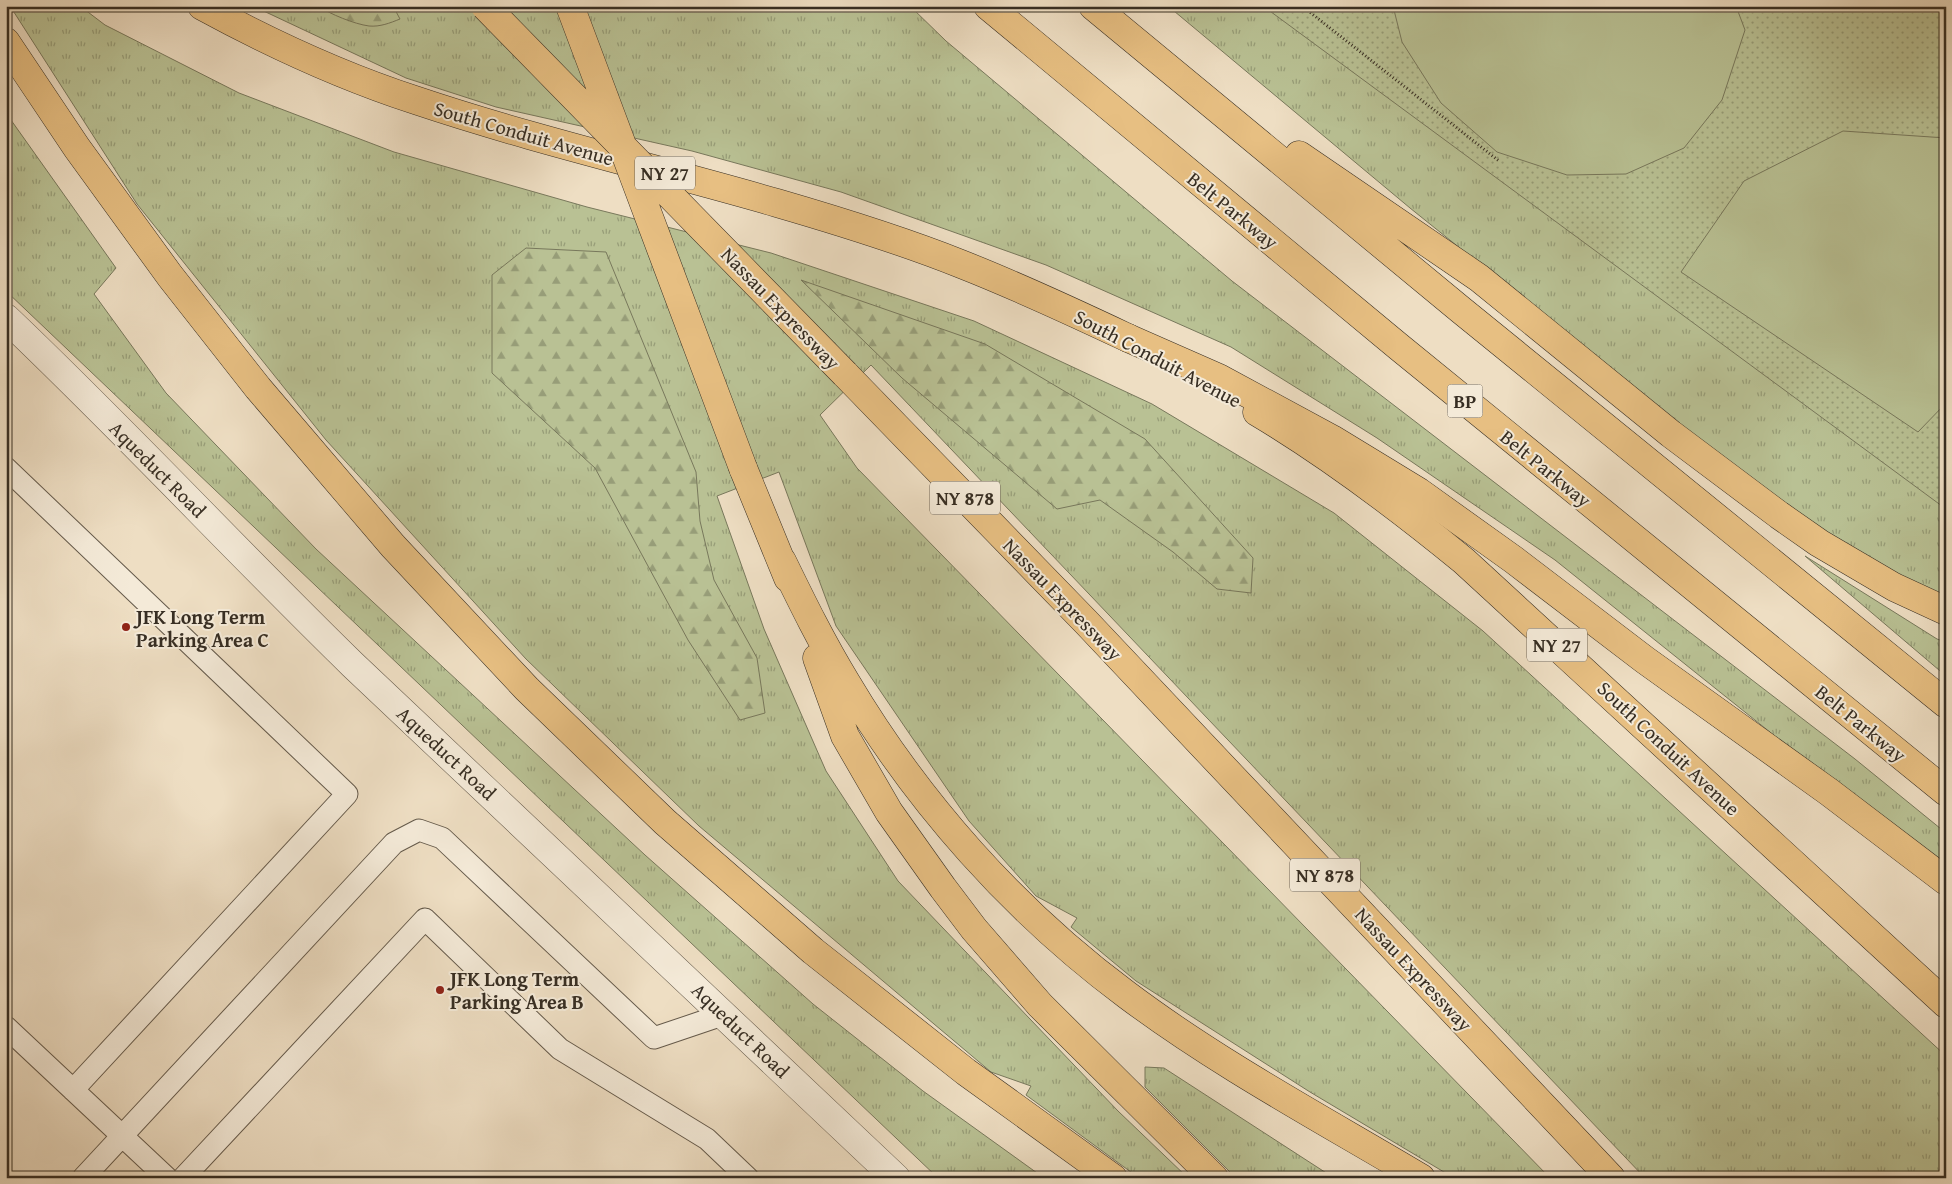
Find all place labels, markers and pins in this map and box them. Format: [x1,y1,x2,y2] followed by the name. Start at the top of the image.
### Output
[133,602,269,654] place label: JFK Long Term Parking Area C
[120,621,132,633] marker: JFK Long Term Parking Area C
[447,964,584,1016] place label: JFK Long Term Parking Area B
[434,984,446,996] marker: JFK Long Term Parking Area B

